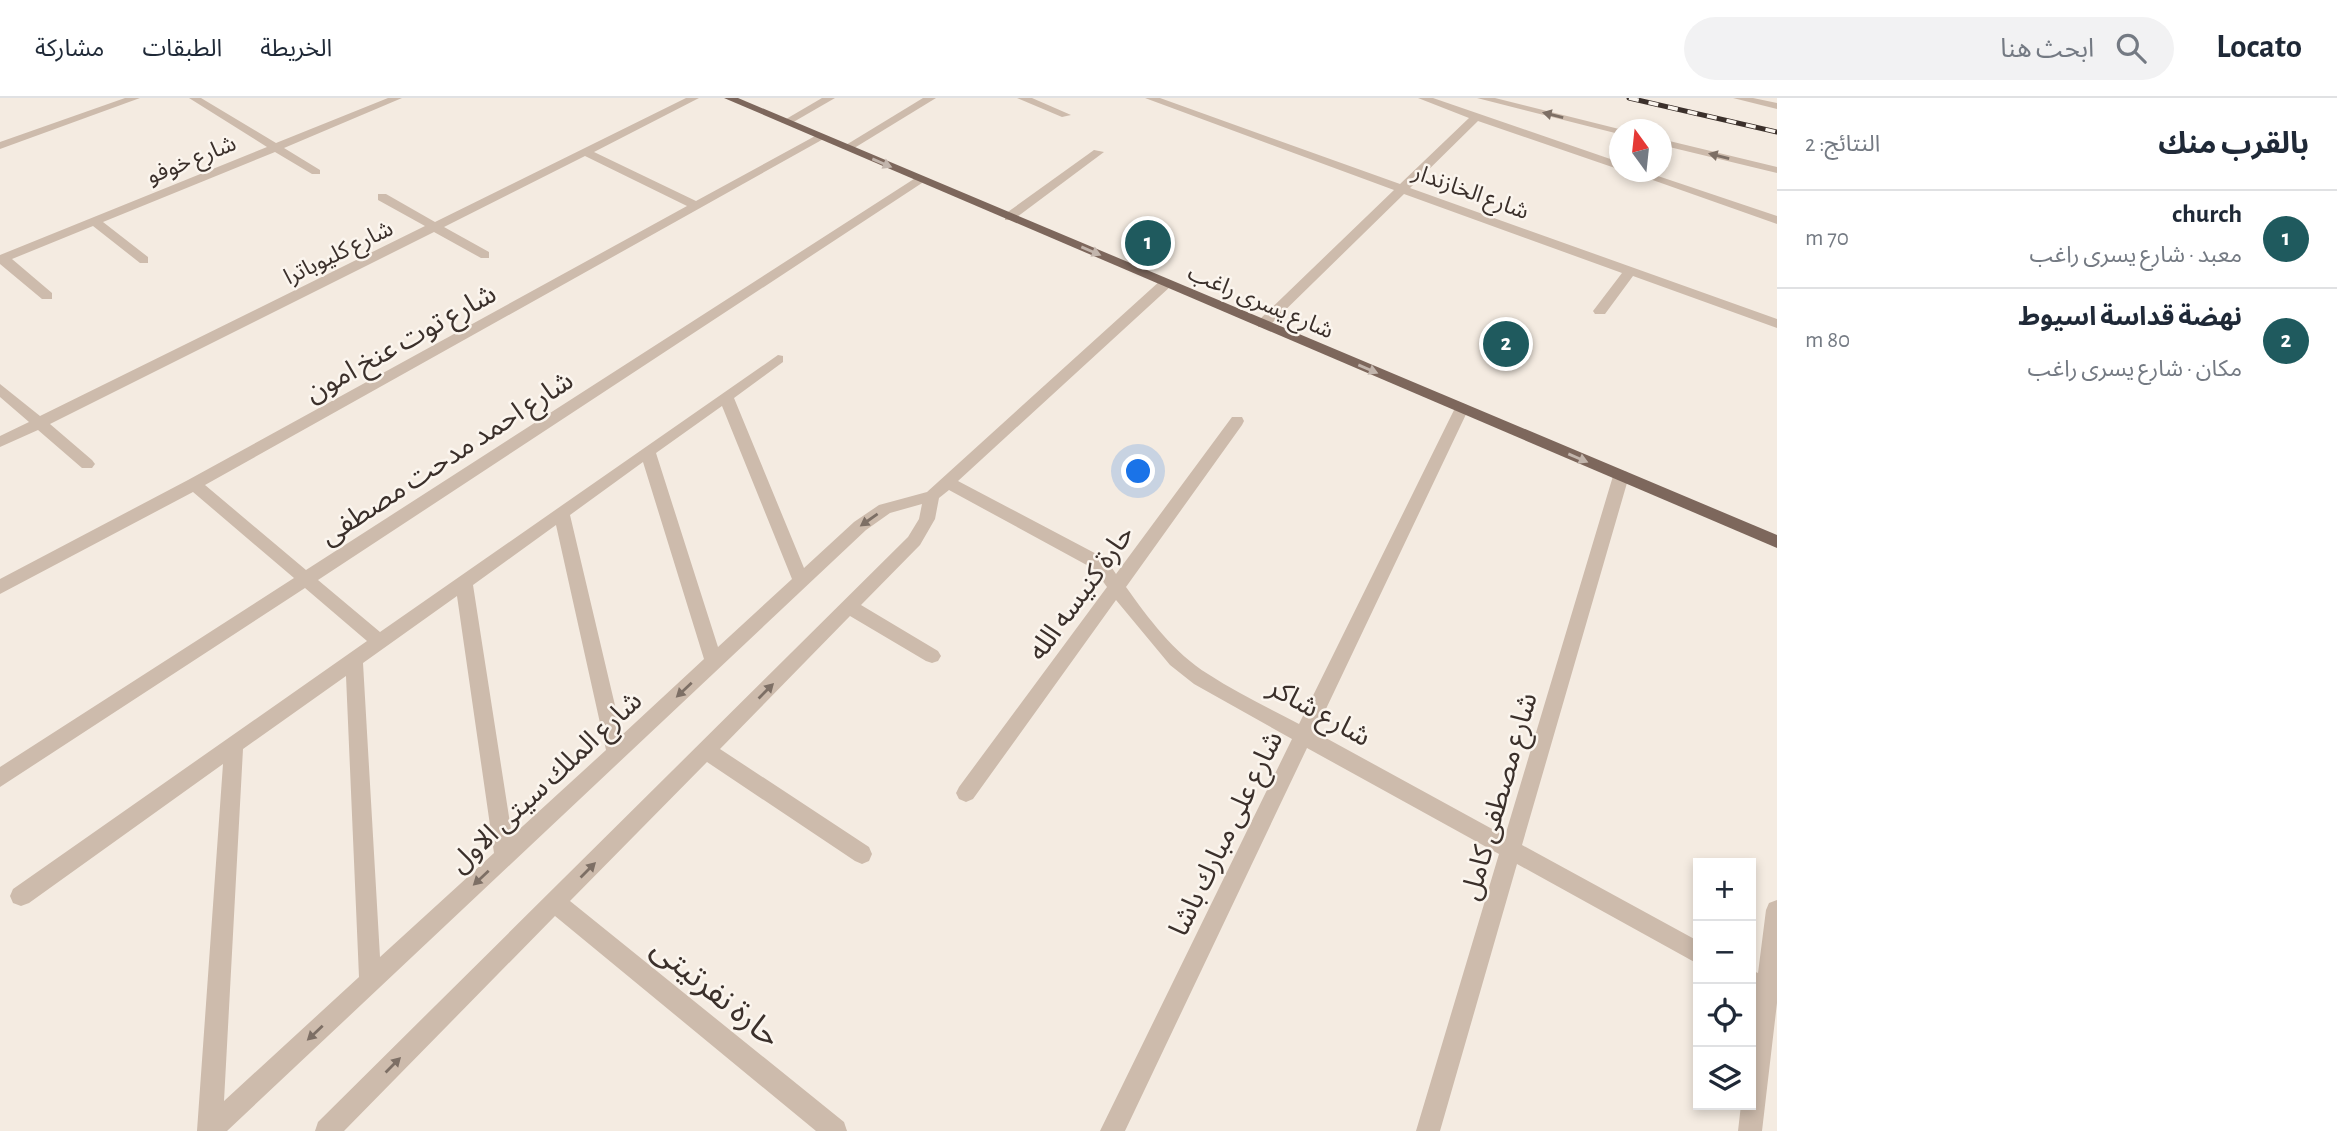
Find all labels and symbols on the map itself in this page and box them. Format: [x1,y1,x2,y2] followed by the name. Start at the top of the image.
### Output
[1542,109,1564,120] one-way arrow
[1609,119,1672,182] north arrow
[144,132,241,192] street label: شارع خوفو
[1708,150,1730,161] one-way arrow
[872,157,892,169] one-way arrow
[1407,160,1532,228] street label: شارع الخازندار
[280,217,399,293] street label: شارع كليوباترا
[1125,217,1171,269] pin: 1
[1081,246,1102,257] one-way arrow
[1183,261,1336,347] street label: شارع يسرى راغب
[301,280,504,412] street label: شارع توت عنخ امون
[1483,318,1529,370] pin: 2
[1358,364,1379,375] one-way arrow
[316,367,581,555] street label: شارع احمد مدحت مصطفى
[1568,452,1589,463] one-way arrow
[1121,454,1155,488] your location
[860,513,878,527] one-way arrow
[1023,520,1141,666] street label: حارة كنيسه الله
[1260,673,1375,756] street label: شارع شاكر
[676,681,693,697] one-way arrow
[757,684,774,700] one-way arrow
[445,687,651,882] street label: شارع الملك سيتى الاول
[1457,690,1548,905] street label: شارع مصطفى كامل
[1165,727,1293,943] street label: شارع على مبارك باشا
[580,862,596,879] one-way arrow
[473,870,490,886] one-way arrow
[644,931,786,1055] street label: حارة نفرتيتى
[306,1025,324,1041] one-way arrow
[384,1057,401,1074] one-way arrow

